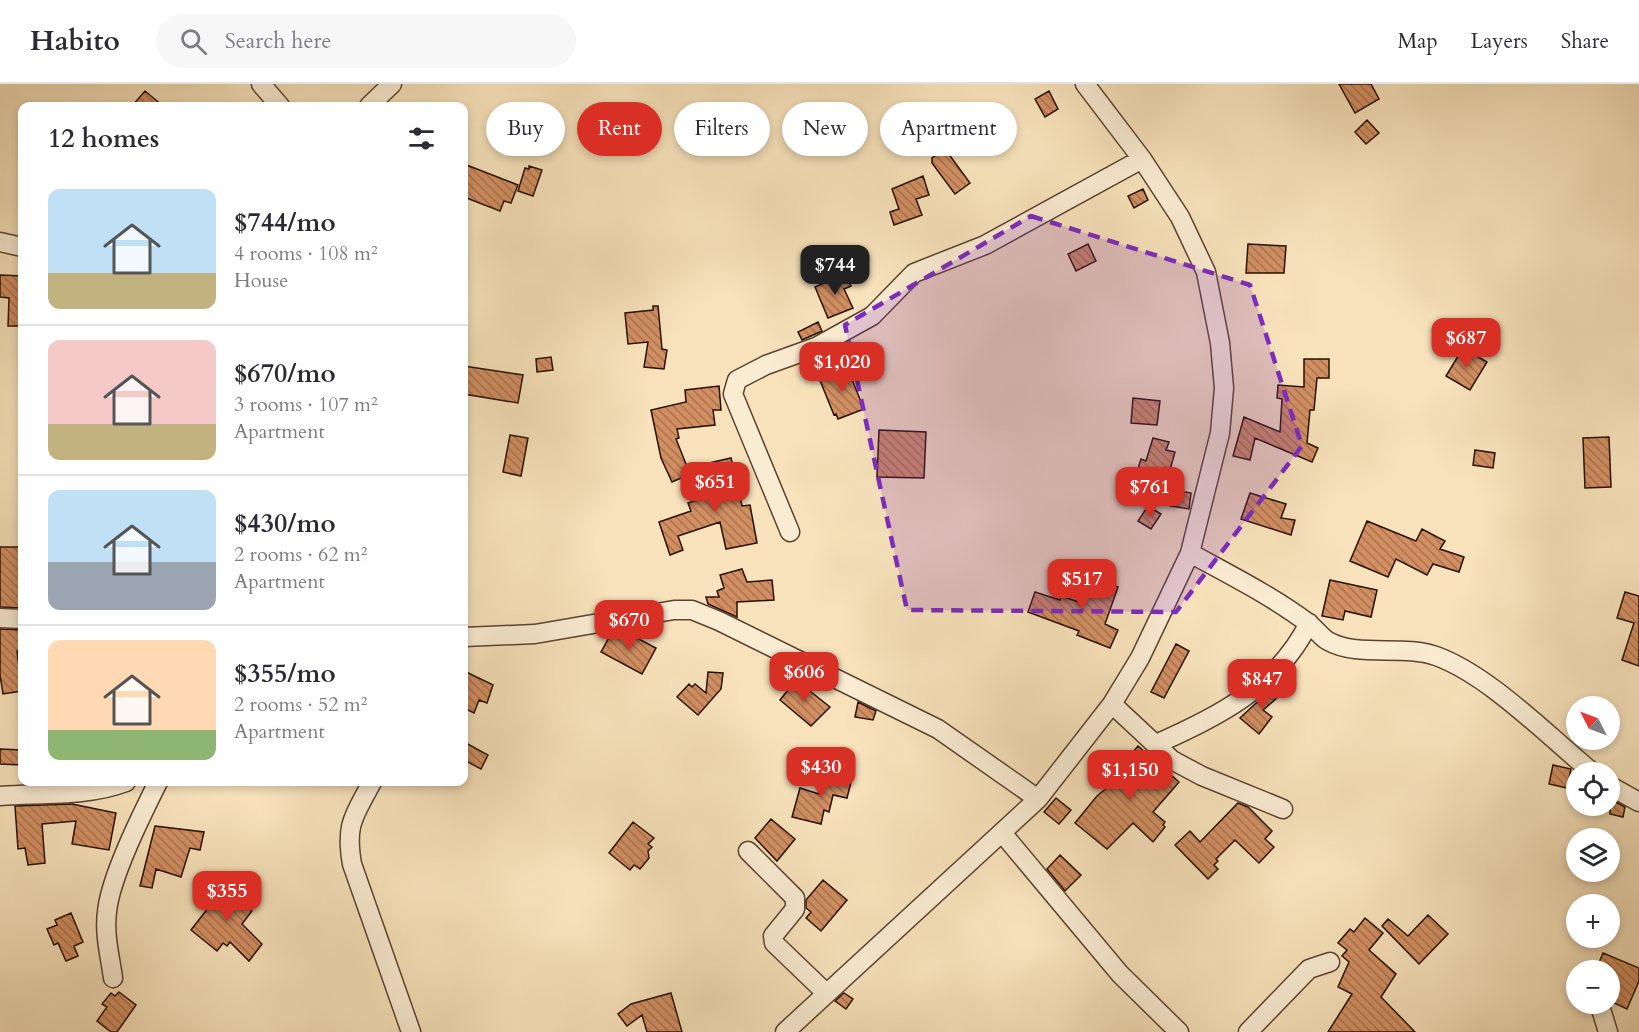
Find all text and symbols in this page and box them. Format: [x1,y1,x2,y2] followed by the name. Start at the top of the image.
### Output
[156,14,576,68] search box
[30,22,120,60] text: Habito
[177,25,210,58] icon: search
[225,26,331,56] text: Search here
[1398,27,1438,56] text: Map
[1471,27,1528,56] text: Layers
[1561,27,1609,56] text: Share
[486,102,565,156] chip: Buy
[577,102,662,156] chip: Rent
[674,102,770,156] chip: Filters
[782,102,868,156] chip: New
[880,102,1017,156] chip: Apartment
[48,121,159,156] text: 12 homes
[405,122,438,155] icon: filters
[234,205,336,240] text: $744/mo
[96,213,168,285] icon: home
[234,240,378,267] text: 4 rooms · 108 m²
[799,245,871,296] pin: $744
[815,251,855,278] text: $744
[234,267,288,294] text: House
[1430,318,1502,369] pin: $687
[1446,324,1486,351] text: $687
[793,342,891,393] pin: $1,020
[813,348,871,375] text: $1,020
[234,356,336,391] text: $670/mo
[96,364,168,436] icon: home
[234,391,378,418] text: 3 rooms · 107 m²
[234,418,325,445] text: Apartment
[679,462,751,513] pin: $651
[1114,467,1186,518] pin: $761
[695,468,735,495] text: $651
[1130,473,1170,500] text: $761
[234,506,336,541] text: $430/mo
[96,514,168,586] icon: home
[234,541,367,568] text: 2 rooms · 62 m²
[1046,559,1118,610] pin: $517
[1062,565,1102,592] text: $517
[234,568,325,595] text: Apartment
[593,600,665,651] pin: $670
[609,606,649,633] text: $670
[768,652,840,703] pin: $606
[234,656,336,691] text: $355/mo
[784,658,824,685] text: $606
[1226,659,1298,710] pin: $847
[96,664,168,736] icon: home
[1242,665,1282,692] text: $847
[234,691,367,718] text: 2 rooms · 52 m²
[1566,696,1620,750] north arrow
[1566,696,1620,1014] map controls
[234,718,325,745] text: Apartment
[785,747,857,798] pin: $430
[1081,750,1179,801] pin: $1,150
[801,753,841,780] text: $430
[1101,756,1159,783] text: $1,150
[1566,762,1620,816] button: locate
[1566,828,1620,882] button: layers
[191,871,263,922] pin: $355
[207,877,247,904] text: $355
[1566,894,1620,948] button: +
[1566,960,1620,1014] button: −

